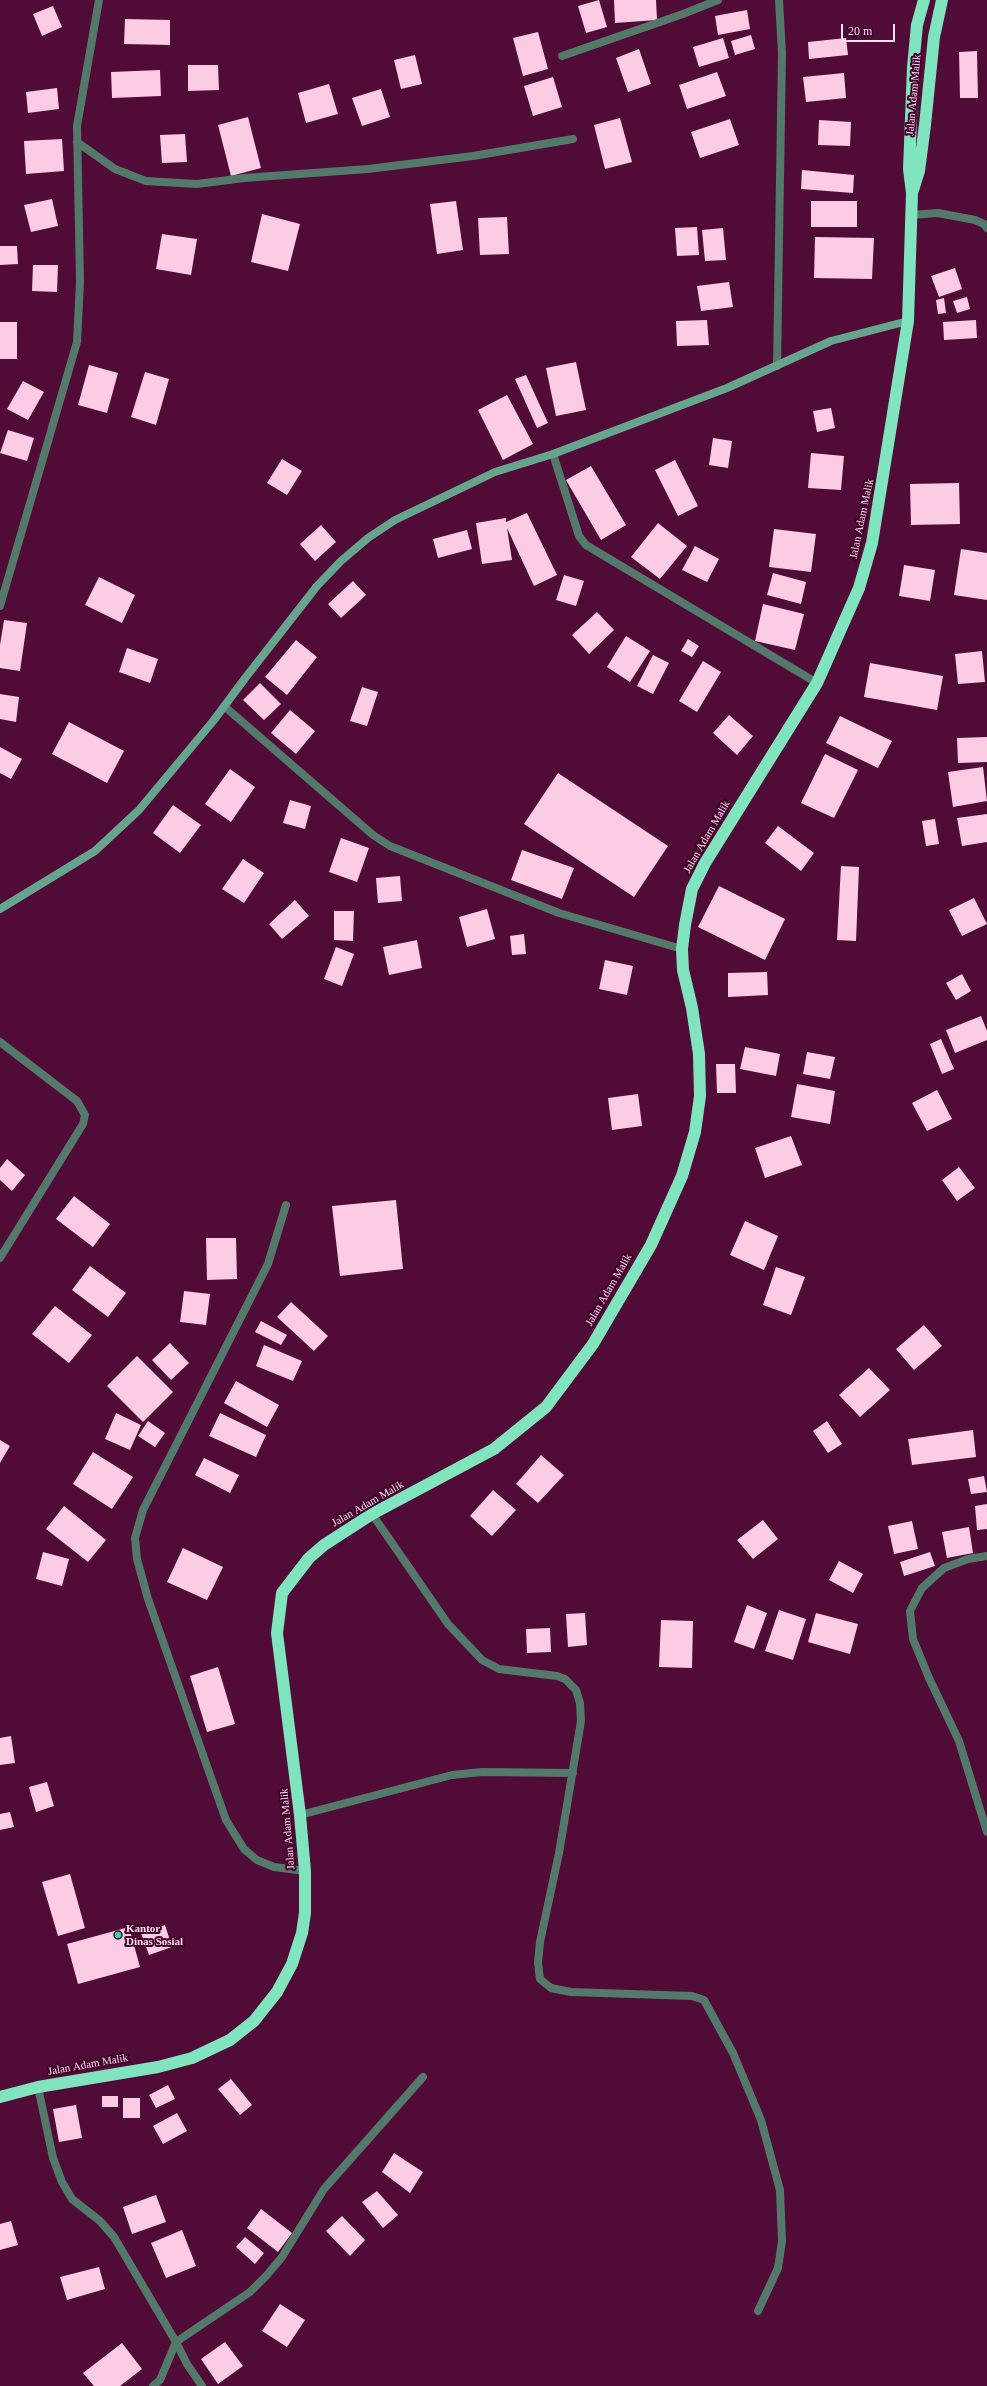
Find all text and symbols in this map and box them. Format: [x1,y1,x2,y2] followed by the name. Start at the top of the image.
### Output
[843,16,897,42] scale bar
[848,24,872,38] text: 20 m
[904,54,924,136] street label: Jalan Adam Malik
[847,478,877,560] street label: Jalan Adam Malik
[681,799,733,875] street label: Jalan Adam Malik
[583,1252,635,1328] street label: Jalan Adam Malik
[330,1478,406,1530] street label: Jalan Adam Malik
[278,1788,298,1870] street label: Jalan Adam Malik
[126,1922,183,1948] place label: Kantor Dinas Sosial
[113,1930,123,1940] marker: Kantor Dinas Sosial
[47,2051,129,2079] street label: Jalan Adam Malik

